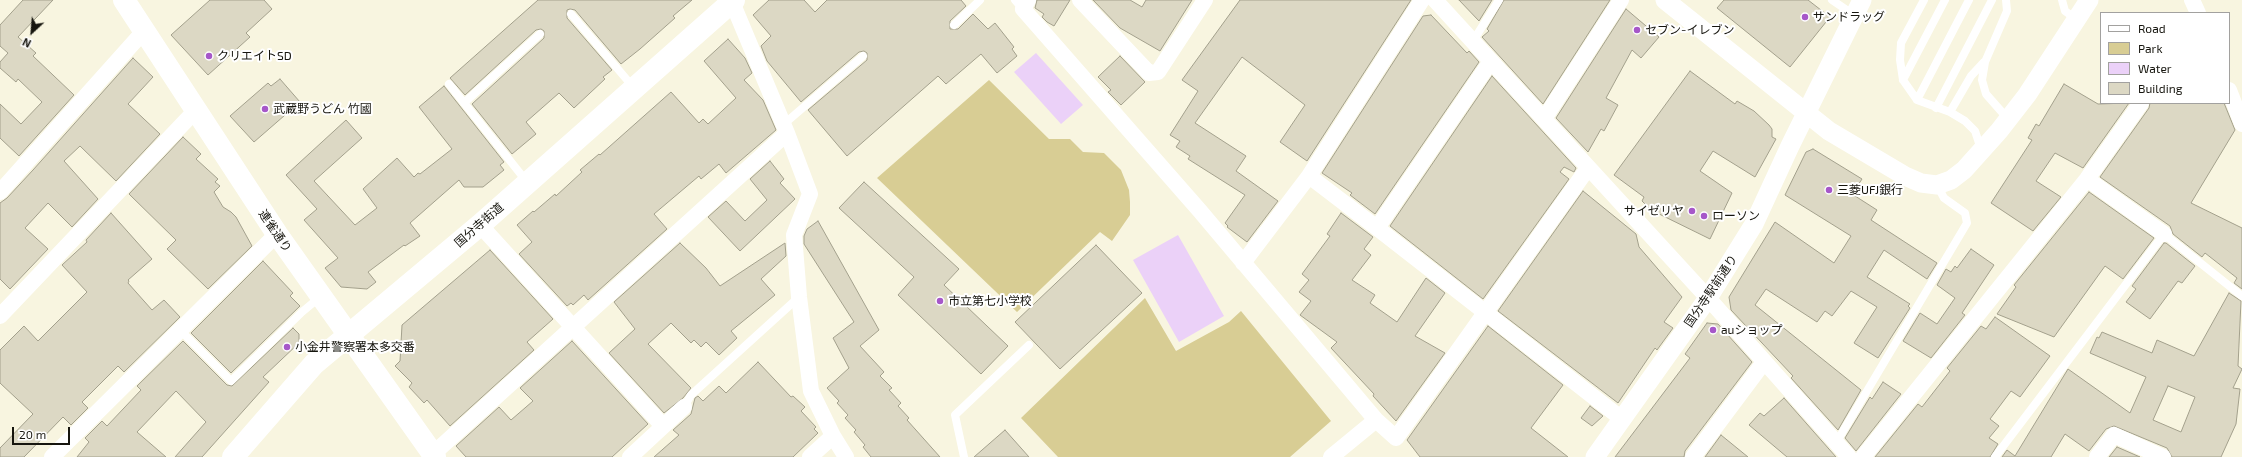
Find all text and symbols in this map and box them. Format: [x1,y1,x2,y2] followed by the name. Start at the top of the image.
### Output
[1813,10,1885,24] place label: サンドラッグ
[12,12,52,52] north arrow
[1800,12,1810,22] marker: サンドラッグ
[2100,12,2230,104] legend
[2138,21,2166,35] text: Road
[1645,23,1734,37] place label: セブン-イレブン
[1632,25,1642,35] marker: セブン-イレブン
[20,36,33,51] text: N
[2138,41,2163,55] text: Park
[217,49,292,63] place label: クリエイトSD
[204,51,214,61] marker: クリエイトSD
[2138,61,2172,75] text: Water
[2138,81,2182,95] text: Building
[273,102,372,116] place label: 武蔵野うどん 竹國
[260,104,270,114] marker: 武蔵野うどん 竹國
[1837,183,1903,197] place label: 三菱UFJ銀行
[1824,185,1834,195] marker: 三菱UFJ銀行
[452,200,506,250] street label: 国分寺街道
[1624,204,1684,218] place label: サイゼリヤ
[1687,206,1697,216] marker: サイゼリヤ
[256,207,294,255] street label: 連雀通り
[1712,209,1760,223] place label: ローソン
[1699,211,1709,221] marker: ローソン
[1682,252,1740,330] street label: 国分寺駅前通り
[948,294,1032,308] place label: 市立第七小学校
[935,296,945,306] marker: 市立第七小学校
[1721,323,1782,337] place label: auショップ
[1708,325,1718,335] marker: auショップ
[295,340,415,354] place label: 小金井警察署本多交番
[282,342,292,352] marker: 小金井警察署本多交番
[14,419,72,445] scale bar
[19,427,46,441] text: 20 m

